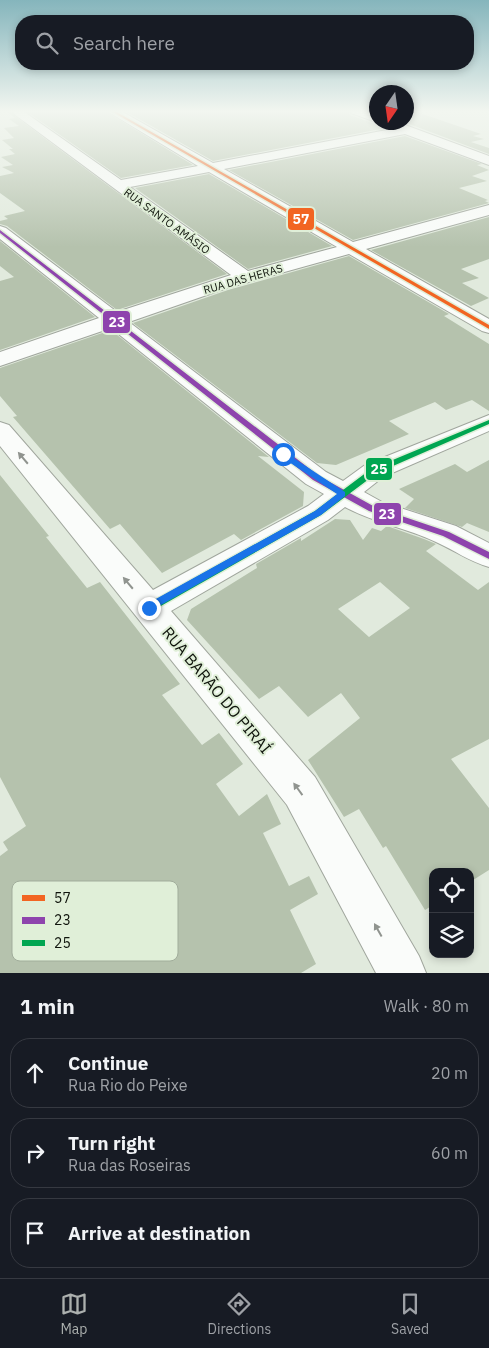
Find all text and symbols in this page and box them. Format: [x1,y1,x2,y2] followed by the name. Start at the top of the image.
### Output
[15,15,474,70] search box
[33,29,61,57] icon: search
[73,31,175,55] text: Search here
[369,85,414,130] north arrow
[121,185,213,257] street label: RUA SANTO AMÁSIO
[287,207,315,231] line badge: 57
[293,210,309,228] text: 57
[202,261,284,297] street label: RUA DAS HERAS
[102,310,131,334] line badge: 23
[109,313,125,331] text: 23
[272,443,295,466] route start
[18,452,29,465] one-way arrow
[365,457,393,481] line badge: 25
[371,460,387,478] text: 25
[373,502,402,526] line badge: 23
[379,505,395,523] text: 23
[122,577,134,589] one-way arrow
[138,597,161,620] route end
[158,622,277,758] street label: RUA BARÃO DO PIRAÍ
[293,782,303,796] one-way arrow
[429,868,474,958] map controls
[429,868,474,913] button: locate
[12,881,178,961] legend
[54,889,71,907] text: 57
[54,911,71,929] text: 23
[429,913,474,958] button: layers
[374,923,382,938] one-way arrow
[54,934,71,952] text: 25
[20,992,75,1020] text: 1 min
[384,996,469,1016] text: Walk · 80 m
[68,1051,148,1075] text: Continue
[21,1059,49,1087] icon: ahead
[431,1063,468,1083] text: 20 m
[68,1075,188,1095] text: Rua Rio do Peixe
[68,1131,155,1155] text: Turn right
[21,1139,49,1167] icon: right
[431,1143,468,1163] text: 60 m
[68,1155,191,1175] text: Rua das Roseiras
[21,1219,49,1247] icon: arrive
[68,1221,251,1245] text: Arrive at destination
[60,1290,88,1338] tab: Map
[208,1290,271,1338] tab: Directions
[391,1290,429,1338] tab: Saved

